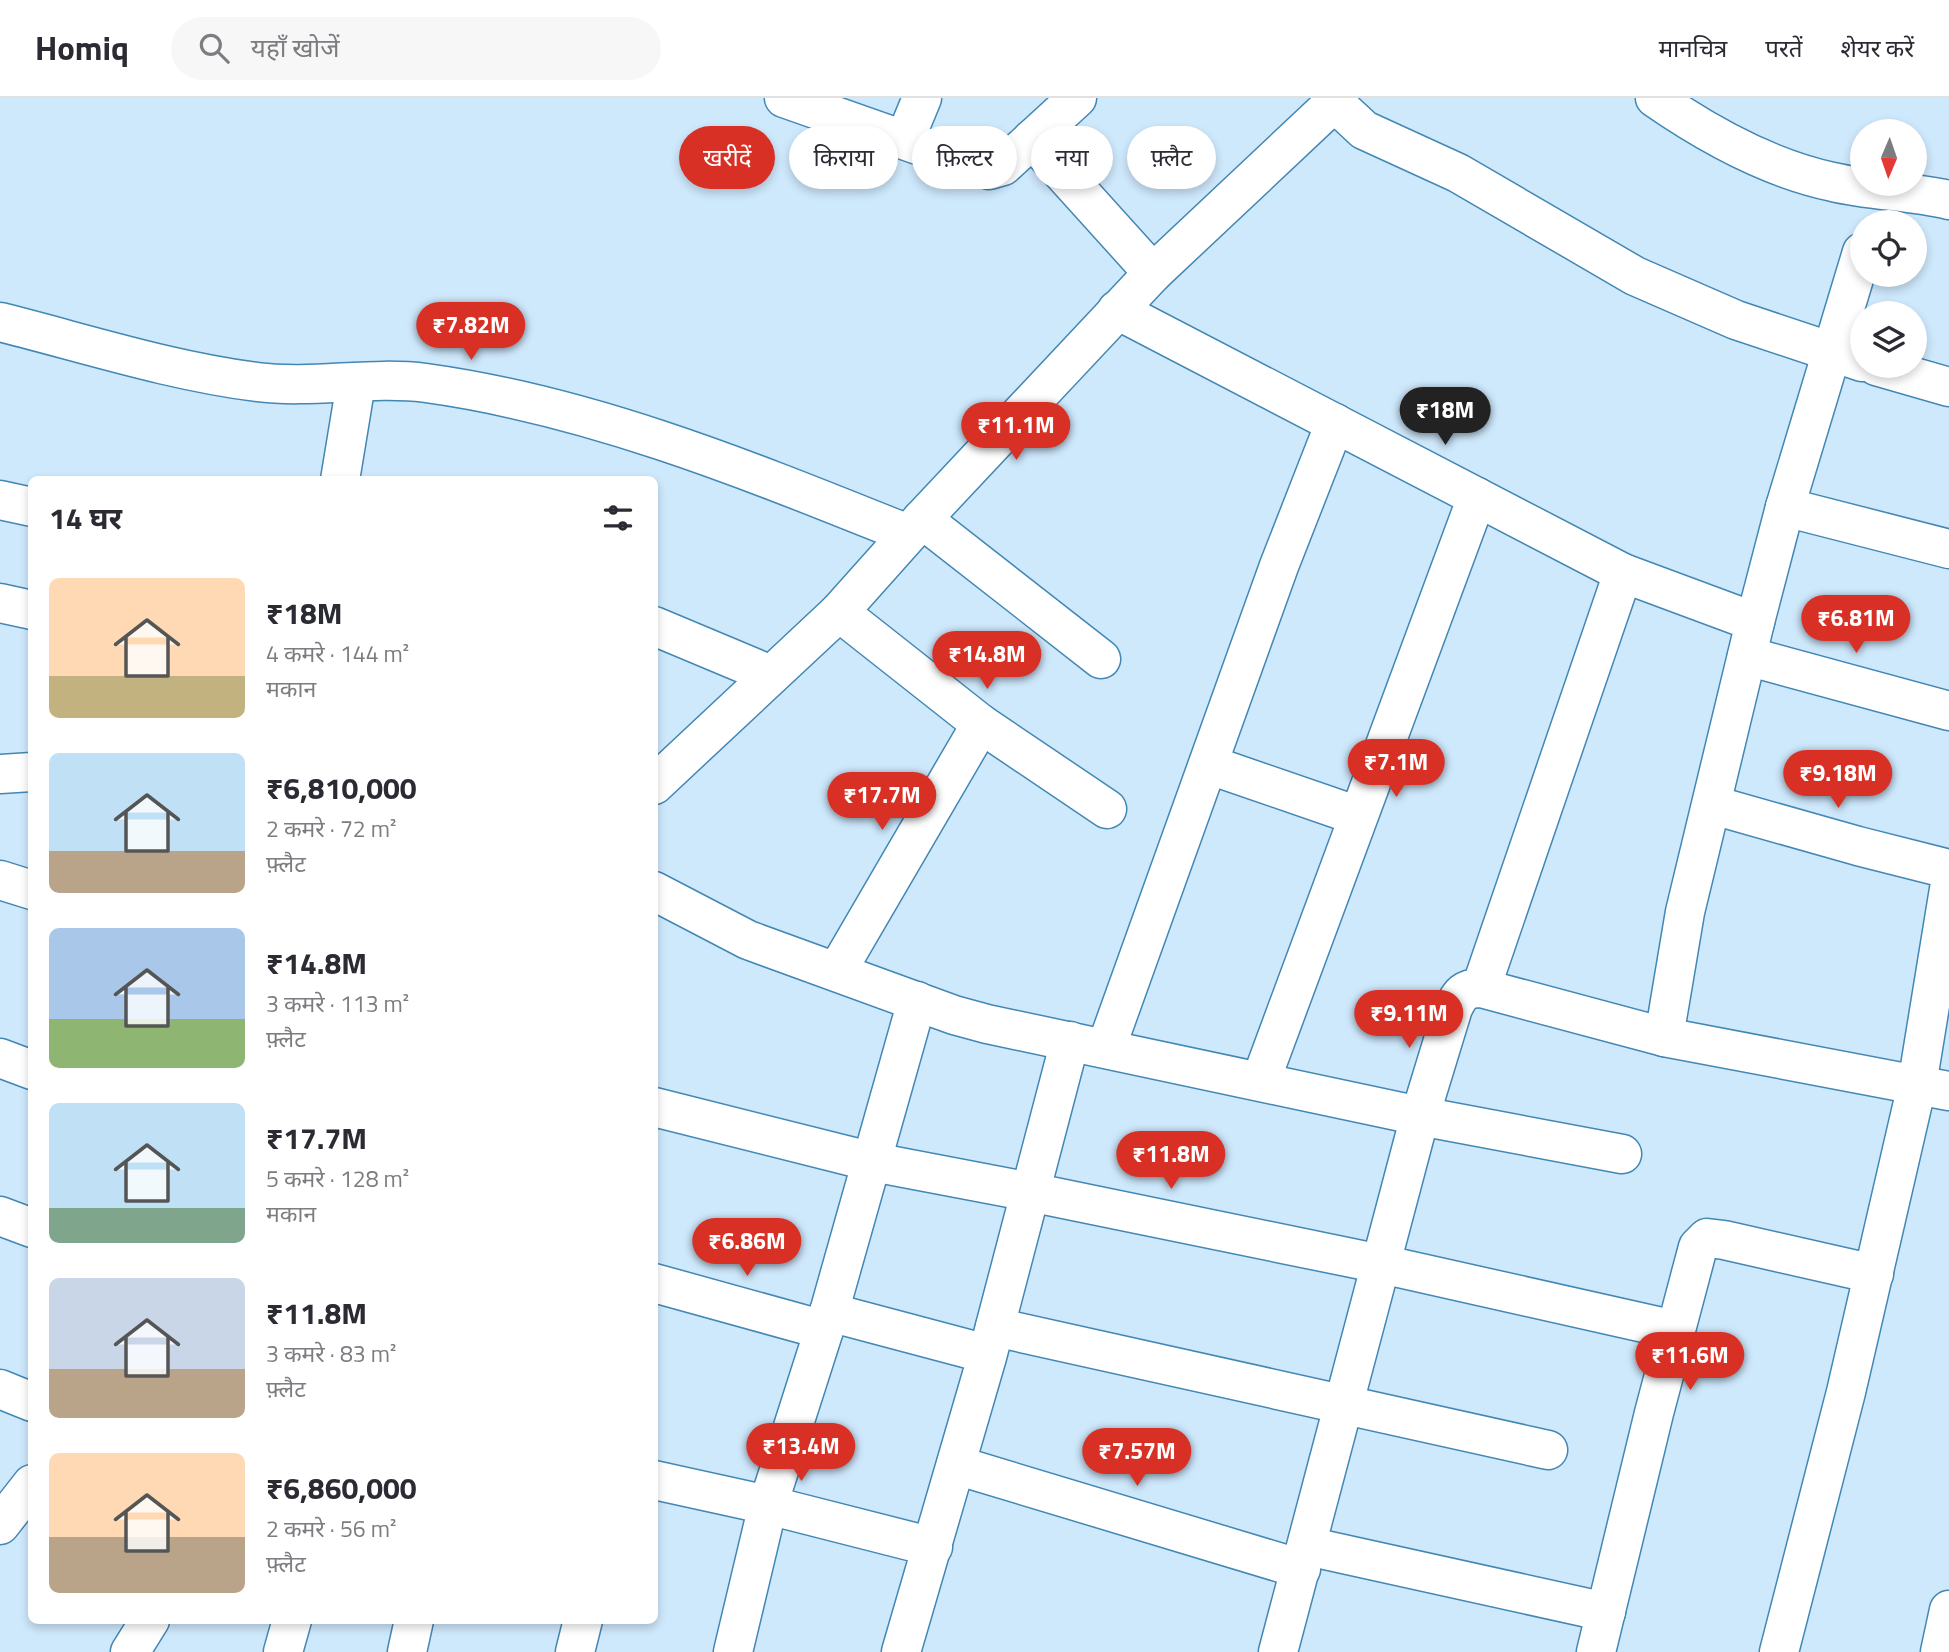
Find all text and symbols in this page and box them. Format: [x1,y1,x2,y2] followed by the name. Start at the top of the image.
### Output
[171,17,661,80] search box
[35,23,129,73] text: Homiq
[251,28,339,67] text: यहाँ खोजें
[195,29,233,67] icon: search
[1659,30,1727,66] text: मानचित्र
[1765,30,1802,66] text: परतें
[1840,30,1914,66] text: शेयर करें
[1850,119,1927,196] north arrow
[1850,119,1927,378] map controls
[679,126,775,189] chip: खरीदें
[789,126,898,189] chip: किराया
[912,126,1017,189] chip: फ़िल्टर
[1031,126,1113,189] chip: नया
[1127,126,1216,189] chip: फ़्लैट
[1850,210,1927,287] button: locate
[1850,301,1927,378] button: layers
[414,302,528,362] pin: ₹7.82M
[432,307,510,342] text: ₹7.82M
[1404,388,1486,447] pin: ₹18M
[1416,392,1474,427] text: ₹18M
[959,402,1073,462] pin: ₹11.1M
[977,407,1055,442] text: ₹11.1M
[49,495,122,541] text: 14 घर
[599,499,637,537] icon: filters
[266,590,343,636] text: ₹18M
[1799,596,1913,655] pin: ₹6.81M
[1817,600,1895,635] text: ₹6.81M
[105,606,189,690] icon: home
[930,632,1044,691] pin: ₹14.8M
[266,636,409,671] text: 4 कमरे · 144 m²
[948,636,1026,671] text: ₹14.8M
[266,671,316,706] text: मकान
[1347,740,1445,799] pin: ₹7.1M
[1364,744,1428,779] text: ₹7.1M
[1781,750,1895,810] pin: ₹9.18M
[1799,755,1877,790] text: ₹9.18M
[266,765,417,811] text: ₹6,810,000
[825,772,939,832] pin: ₹17.7M
[843,777,921,812] text: ₹17.7M
[105,781,189,865] icon: home
[266,811,396,846] text: 2 कमरे · 72 m²
[266,846,306,881] text: फ़्लैट
[266,940,367,986] text: ₹14.8M
[105,956,189,1040] icon: home
[266,986,409,1021] text: 3 कमरे · 113 m²
[1352,990,1466,1050] pin: ₹9.11M
[1370,995,1448,1030] text: ₹9.11M
[266,1021,306,1056] text: फ़्लैट
[266,1115,367,1161] text: ₹17.7M
[105,1131,189,1215] icon: home
[1114,1132,1228,1191] pin: ₹11.8M
[1132,1136,1210,1171] text: ₹11.8M
[266,1161,409,1196] text: 5 कमरे · 128 m²
[266,1196,316,1231] text: मकान
[690,1218,804,1278] pin: ₹6.86M
[708,1223,786,1258] text: ₹6.86M
[266,1290,367,1336] text: ₹11.8M
[105,1306,189,1390] icon: home
[1633,1332,1747,1392] pin: ₹11.6M
[266,1336,396,1371] text: 3 कमरे · 83 m²
[1651,1337,1729,1372] text: ₹11.6M
[266,1371,306,1406] text: फ़्लैट
[744,1424,858,1483] pin: ₹13.4M
[762,1428,840,1463] text: ₹13.4M
[1080,1428,1194,1488] pin: ₹7.57M
[1098,1433,1176,1468] text: ₹7.57M
[266,1465,417,1511] text: ₹6,860,000
[105,1481,189,1565] icon: home
[266,1511,396,1546] text: 2 कमरे · 56 m²
[266,1546,306,1581] text: फ़्लैट

